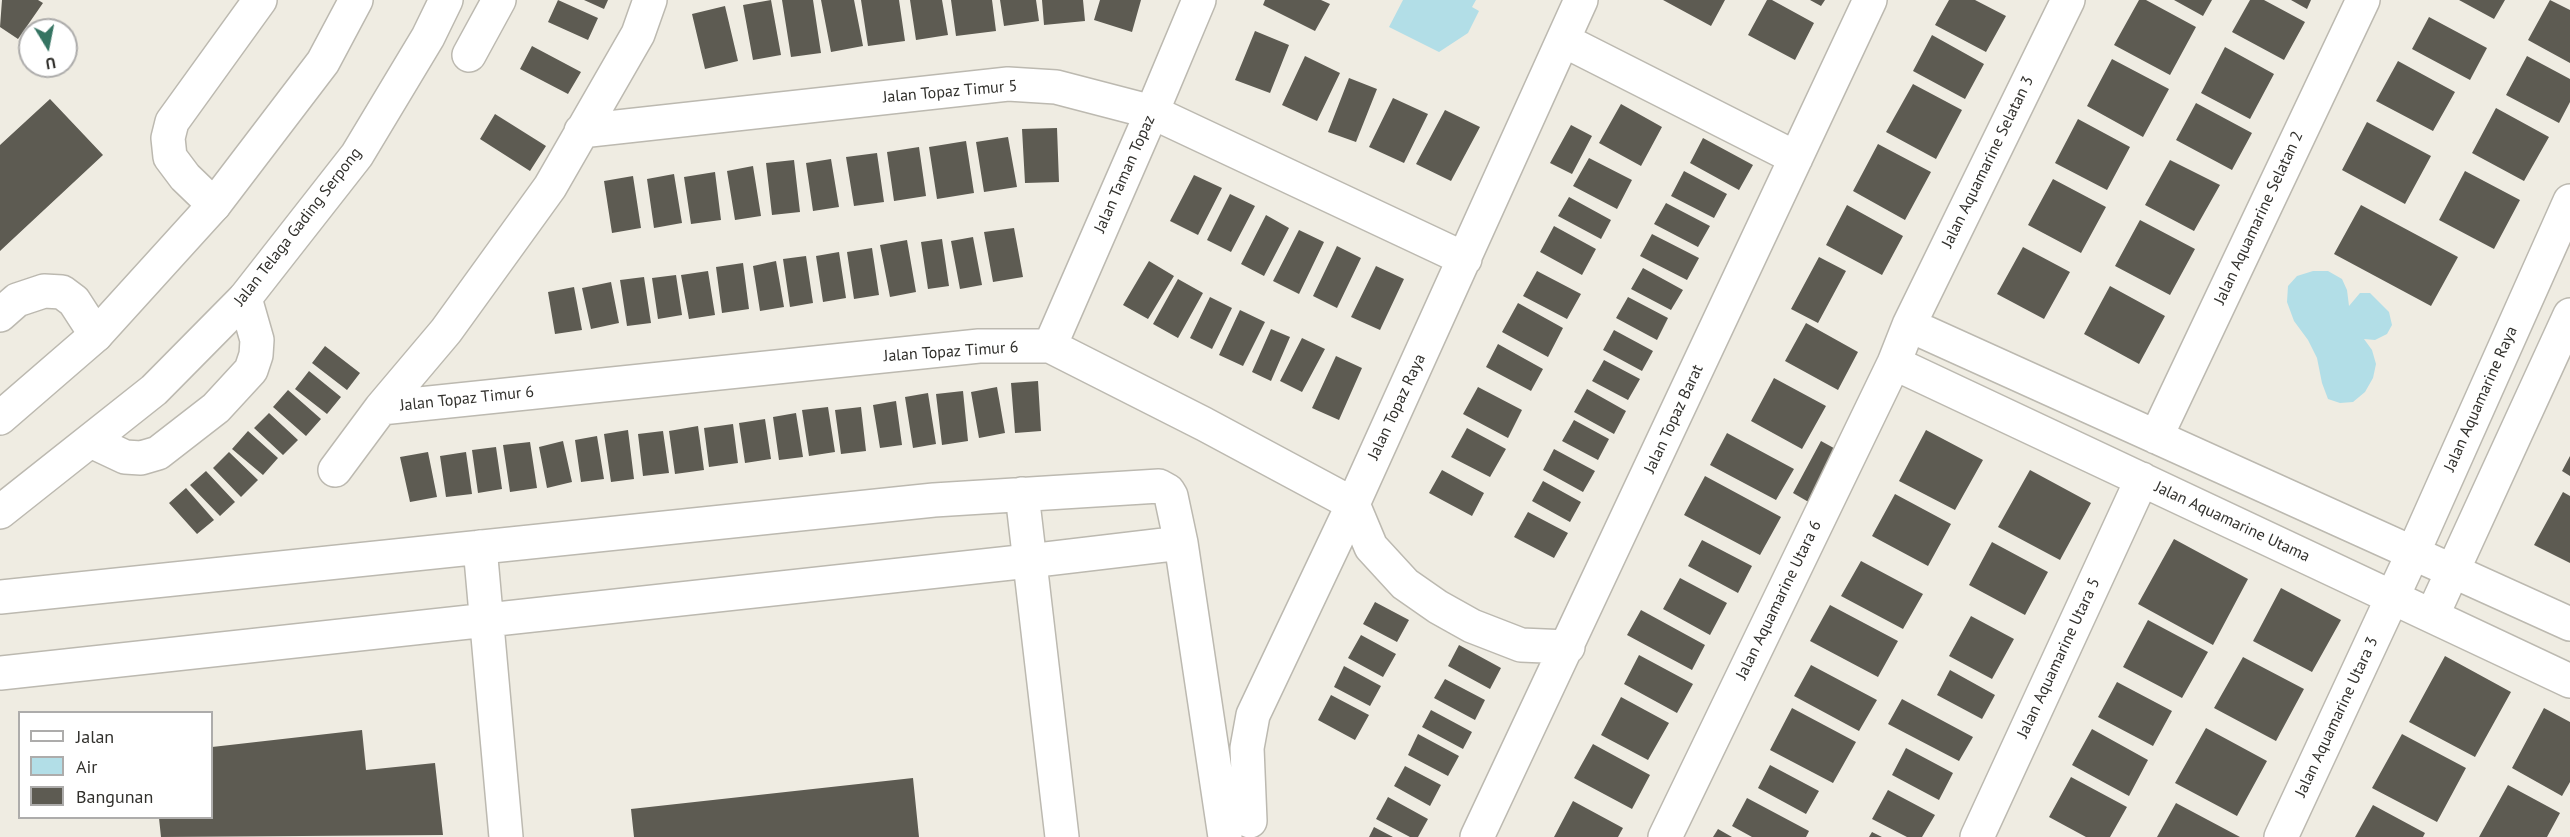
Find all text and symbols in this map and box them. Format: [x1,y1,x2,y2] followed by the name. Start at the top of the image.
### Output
[18,18,78,78] north arrow
[44,53,57,74] text: U
[1938,73,2038,251] street label: Jalan Aquamarine Selatan 3
[882,77,1018,107] street label: Jalan Topaz Timur 5
[1091,112,1159,236] street label: Jalan Taman Topaz
[2210,128,2308,308] street label: Jalan Aquamarine Selatan 2
[230,144,366,310] street label: Jalan Telaga Gading Serpong
[2440,323,2522,475] street label: Jalan Aquamarine Raya
[883,338,1019,366] street label: Jalan Topaz Timur 6
[1364,351,1430,463] street label: Jalan Topaz Raya
[1640,362,1708,476] street label: Jalan Topaz Barat
[399,382,535,416] street label: Jalan Topaz Timur 6
[2151,478,2313,566] street label: Jalan Aquamarine Utama
[1732,517,1826,683] street label: Jalan Aquamarine Utara 6
[2013,575,2105,741] street label: Jalan Aquamarine Utara 5
[2291,634,2383,800] street label: Jalan Aquamarine Utara 3
[18,711,213,819] legend
[76,725,114,748] text: Jalan
[76,755,97,778] text: Air
[76,785,153,808] text: Bangunan

